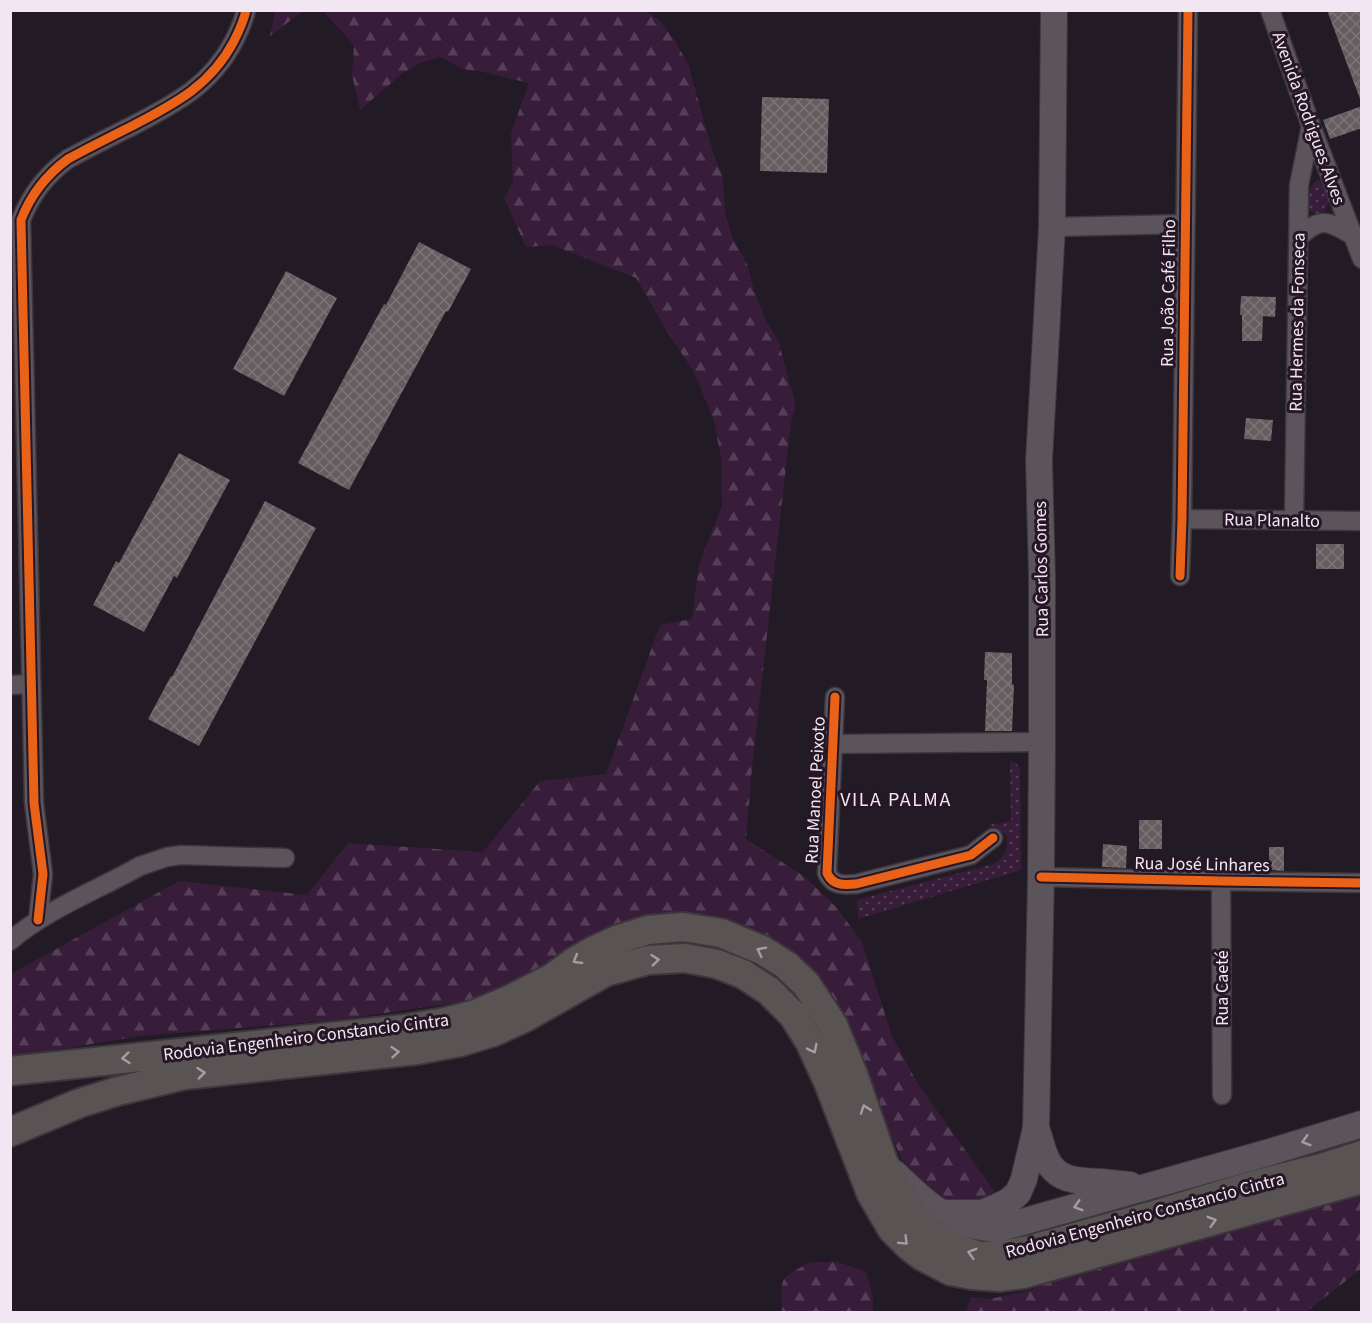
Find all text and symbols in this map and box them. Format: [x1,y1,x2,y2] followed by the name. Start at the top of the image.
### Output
[1266,28,1351,208] street label: Avenida Rodrigues Alves
[1155,219,1182,367] street label: Rua João Café Filho
[1283,232,1312,412] street label: Rua Hermes da Fonseca
[1028,501,1055,637] street label: Rua Carlos Gomes
[1224,507,1320,534] street label: Rua Planalto
[799,716,832,864] street label: Rua Manoel Peixoto
[840,786,952,814] district label: VILA PALMA
[1134,851,1270,878] street label: Rua José Linhares
[757,946,768,958] one-way arrow
[1210,950,1235,1026] street label: Rua Caeté
[573,953,583,965] one-way arrow
[651,954,660,967] one-way arrow
[162,1008,450,1067] street label: Rodovia Engenheiro Constancio Cintra
[806,1043,818,1054] one-way arrow
[391,1046,400,1059] one-way arrow
[121,1051,131,1064] one-way arrow
[197,1067,206,1080] one-way arrow
[859,1104,872,1115] one-way arrow
[1301,1134,1312,1146] one-way arrow
[1003,1166,1287,1265] street label: Rodovia Engenheiro Constancio Cintra
[1073,1199,1084,1211] one-way arrow
[1206,1216,1217,1228] one-way arrow
[897,1233,908,1244] one-way arrow
[967,1247,977,1260] one-way arrow

